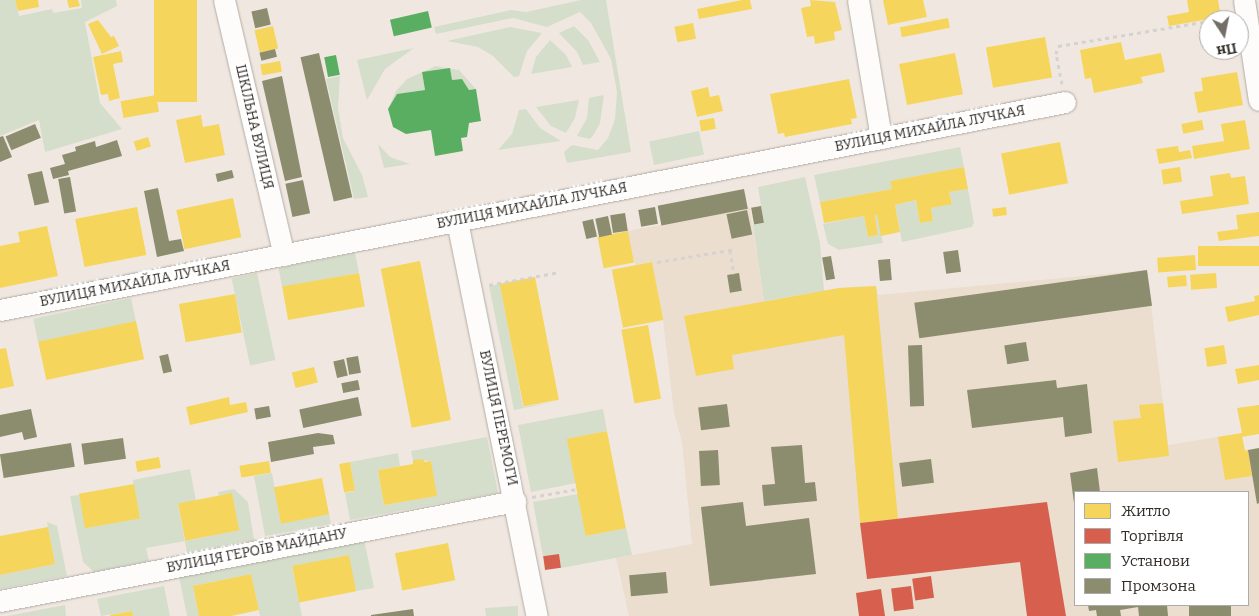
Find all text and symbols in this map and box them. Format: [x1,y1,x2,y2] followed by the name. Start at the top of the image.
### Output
[1199,10,1249,60] north arrow
[1215,39,1238,60] text: Пн
[231,63,277,191] street label: ШКІЛЬНА ВУЛИЦЯ
[833,102,1027,156] street label: ВУЛИЦЯ МИХАЙЛА ЛУЧКАЯ
[435,179,629,233] street label: ВУЛИЦЯ МИХАЙЛА ЛУЧКАЯ
[38,257,232,311] street label: ВУЛИЦЯ МИХАЙЛА ЛУЧКАЯ
[475,349,521,487] street label: ВУЛИЦЯ ПЕРЕМОГИ
[1074,491,1249,606] legend
[1121,502,1170,520] text: Житло
[165,525,349,577] street label: ВУЛИЦЯ ГЕРОЇВ МАЙДАНУ
[1121,527,1183,545] text: Торгівля
[1121,552,1190,570] text: Установи
[1121,577,1196,595] text: Промзона

